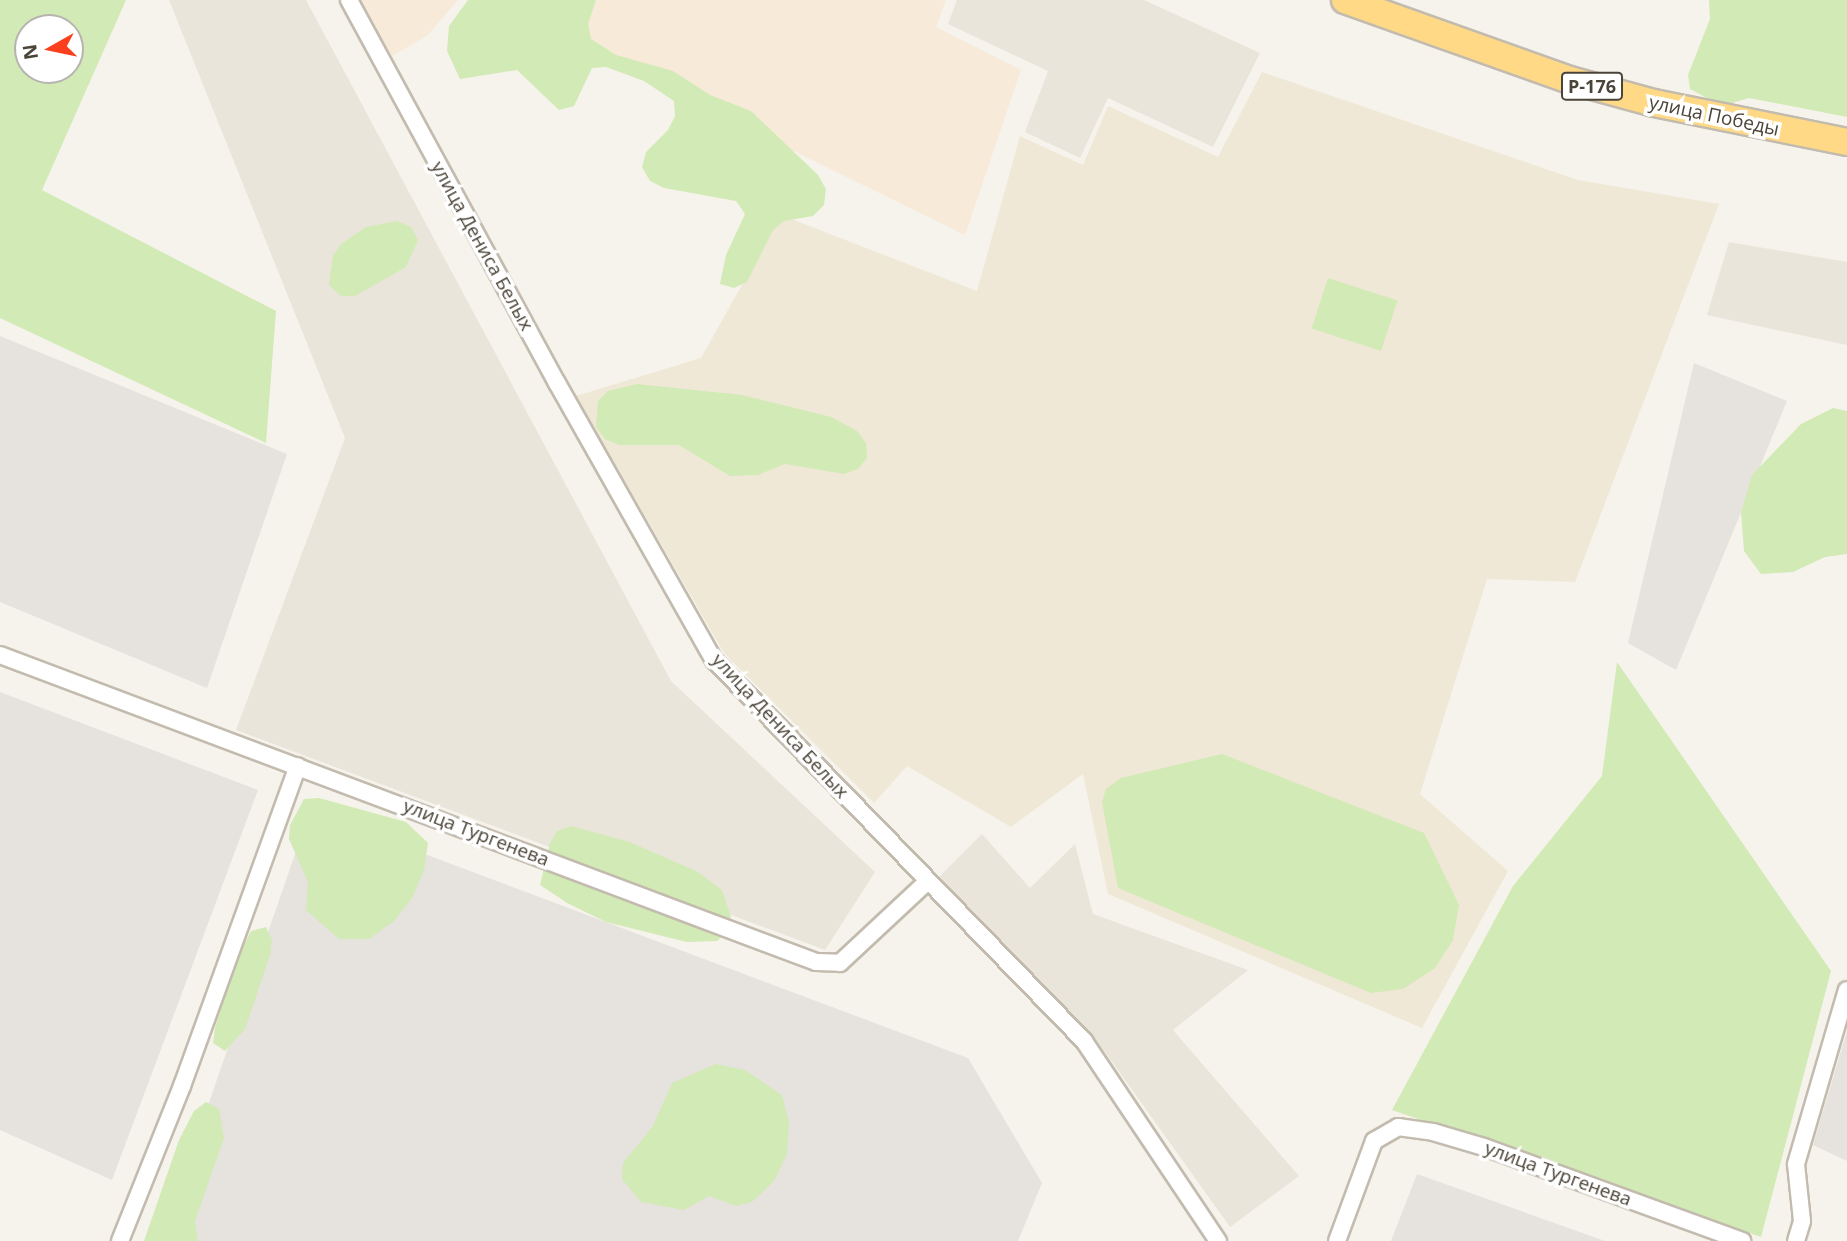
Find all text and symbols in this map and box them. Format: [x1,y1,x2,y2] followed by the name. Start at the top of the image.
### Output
[14,14,84,84] north arrow
[16,42,44,62] text: N
[1560,72,1624,100] road number: Р-176
[1647,91,1781,141] street label: улица Победы
[426,157,538,335] street label: улица Дениса Белых
[707,649,853,803] street label: улица Дениса Белых
[400,795,552,871] street label: улица Тургенева
[1482,1137,1634,1211] street label: улица Тургенева

